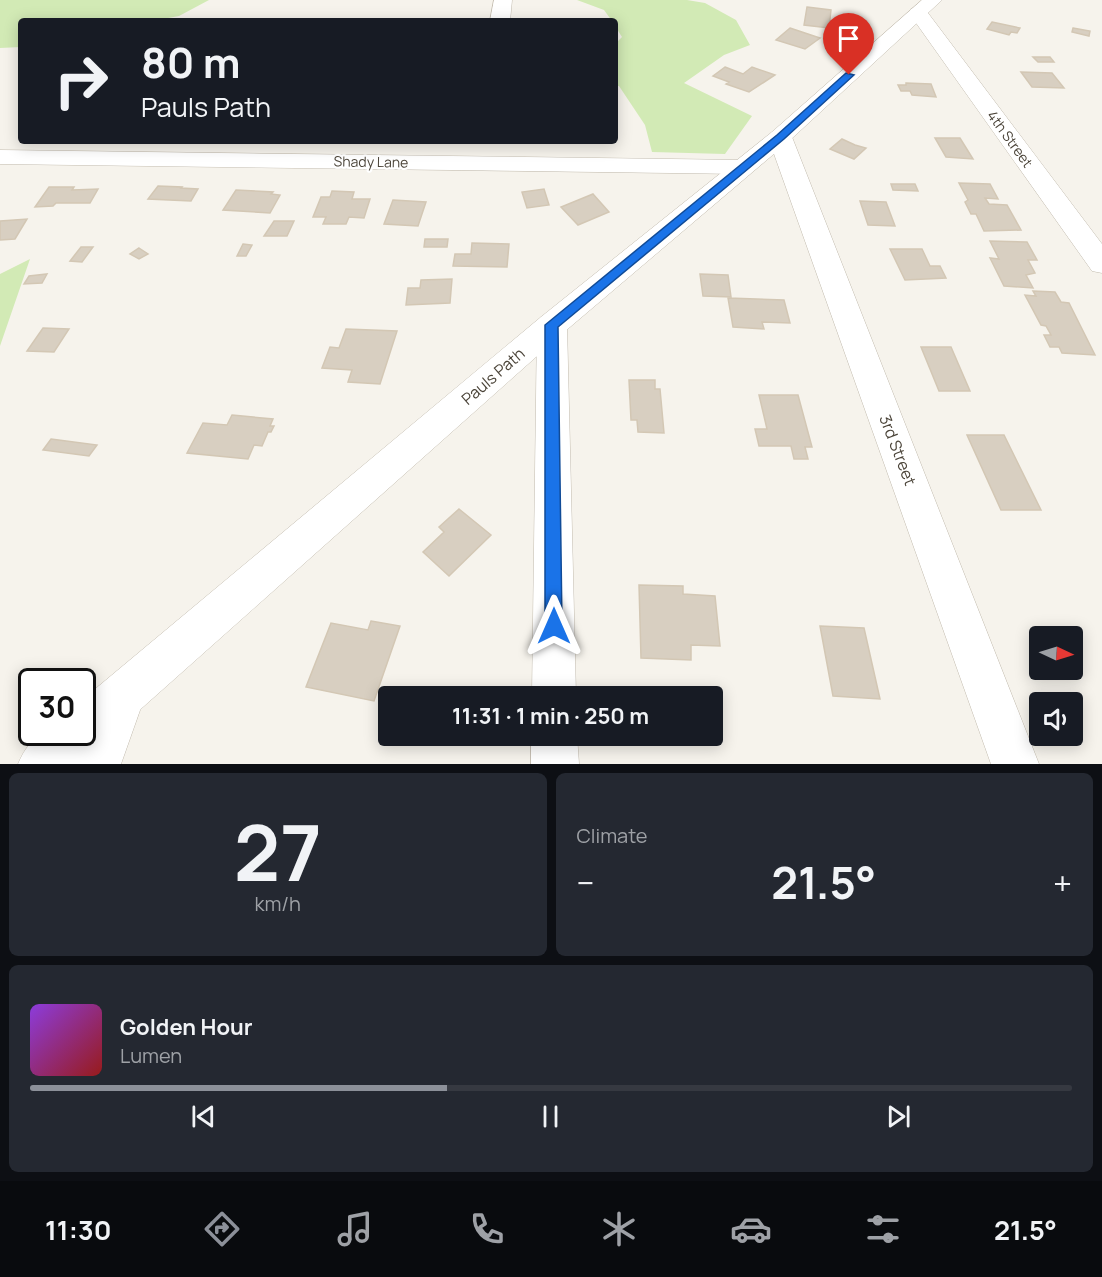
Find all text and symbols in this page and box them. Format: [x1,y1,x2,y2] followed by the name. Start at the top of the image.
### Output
[823,13,874,75] pin
[832,22,865,55] icon: arrive
[141,33,241,91] text: 80 m
[42,42,120,120] icon: right
[141,88,271,125] text: Pauls Path
[983,106,1038,171] street label: 4th Street
[334,151,408,172] street label: Shady Lane
[457,342,529,410] street label: Pauls Path
[874,411,922,489] street label: 3rd Street
[522,594,586,658] position arrow
[1029,626,1083,680] north arrow
[1029,626,1083,746] map controls
[18,668,96,746] speed limit sign: 30
[1029,692,1083,746] button: sound
[452,701,649,731] text: 11:31 · 1 min · 250 m
[234,798,322,904] text: 27
[577,822,648,849] text: Climate
[771,851,876,913] text: 21.5°
[577,860,594,905] text: −
[1053,860,1072,905] text: +
[254,890,301,917] text: km/h
[120,1012,253,1042] text: Golden Hour
[120,1042,182,1069] text: Lumen
[187,1100,220,1133] icon: previous
[534,1100,567,1133] icon: pause
[882,1100,915,1133] icon: next
[201,1208,243,1250] icon: directions
[334,1208,376,1250] icon: music
[466,1208,508,1250] icon: phone
[598,1208,640,1250] icon: climate
[730,1208,772,1250] icon: car
[862,1208,904,1250] icon: filters
[45,1211,111,1248] text: 11:30
[994,1211,1057,1248] text: 21.5°

